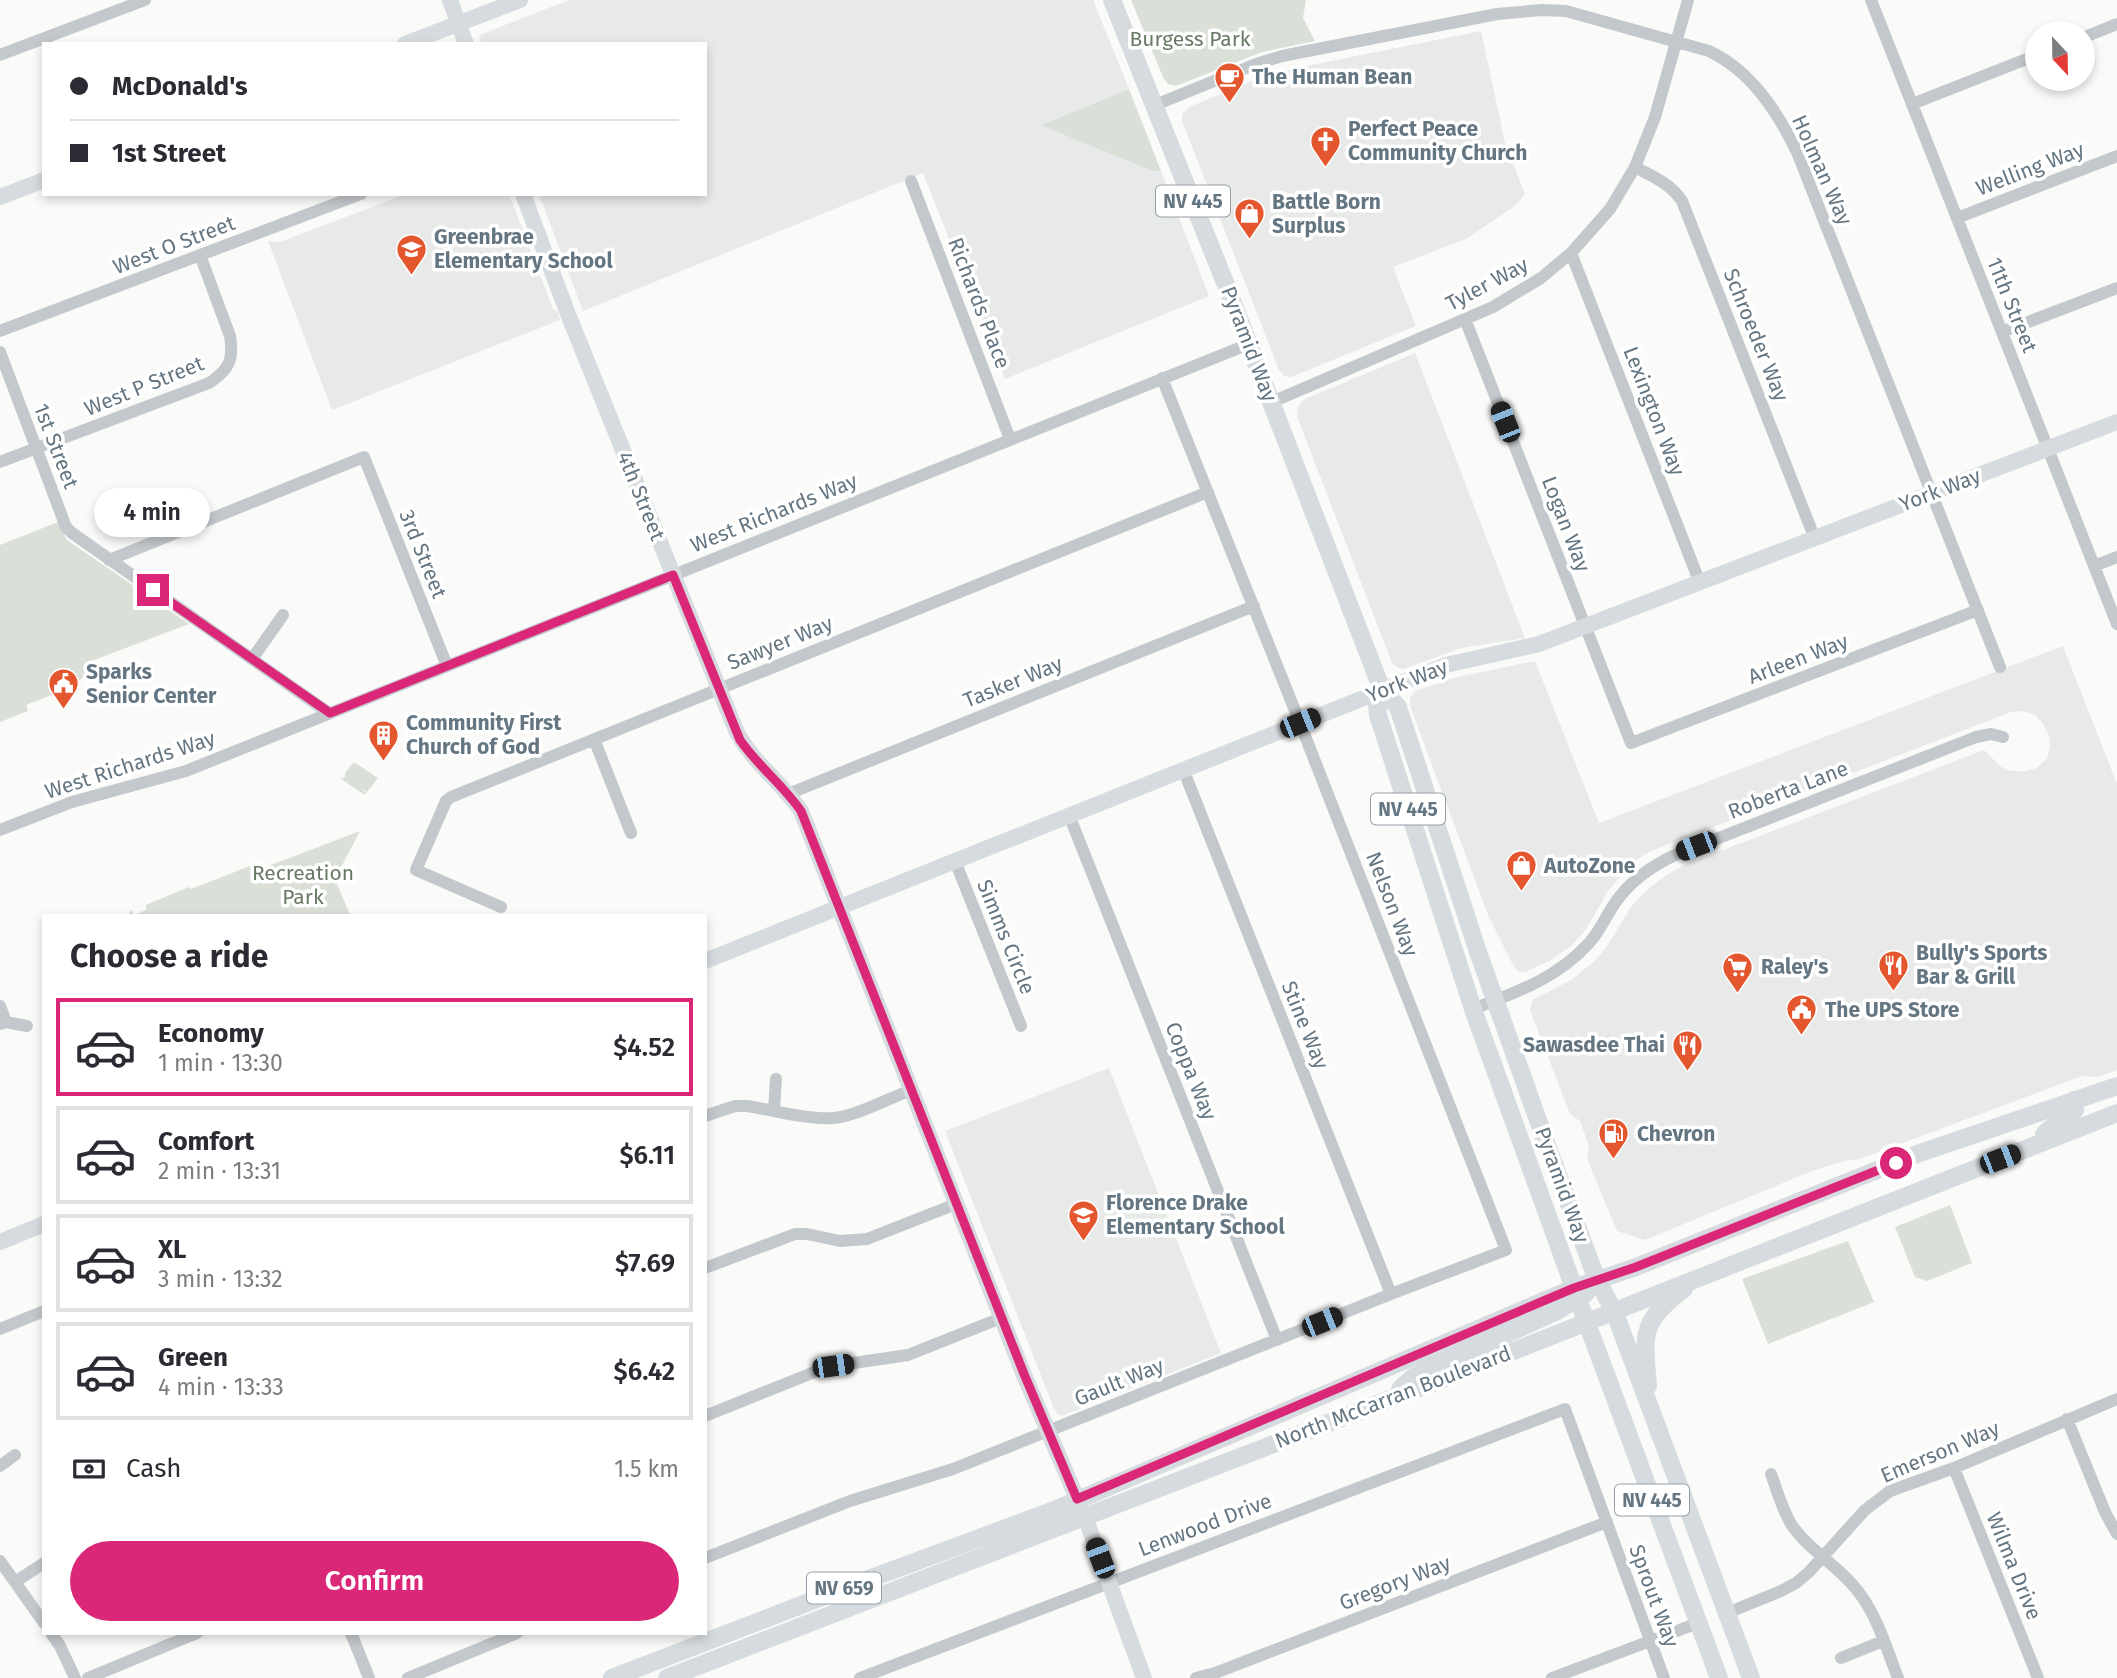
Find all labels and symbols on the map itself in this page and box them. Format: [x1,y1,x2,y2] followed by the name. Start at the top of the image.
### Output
[2025,21,2095,91] north arrow
[1129,26,1251,52] park label: Burgess Park
[1212,60,1246,104] cafe icon: The Human Bean
[1252,64,1412,90] place label: The Human Bean
[1786,111,1858,230] street label: Holman Way
[1348,116,1527,166] place label: Perfect Peace Community Church
[1308,124,1342,168] church icon: Perfect Peace Community Church
[1972,136,2088,202] street label: Welling Way
[1156,186,1230,216] road number: NV 445
[1272,189,1381,239] place label: Battle Born Surplus
[1232,197,1266,241] shop icon: Battle Born Surplus
[109,210,239,280] street label: West O Street
[434,224,613,274] place label: Greenbrae Elementary School
[394,232,428,276] school or university icon: Greenbrae Elementary School
[942,234,1016,372] street label: Richards Place
[1441,251,1533,317] street label: Tyler Way
[1981,254,2043,357] street label: 11th Street
[1718,265,1795,406] street label: Schroeder Way
[1215,283,1283,406] street label: Pyramid Way
[1617,343,1691,480] street label: Lexington Way
[81,350,208,422] street label: West P Street
[1488,399,1523,445] car
[28,400,84,493] street label: 1st Street
[611,448,671,545] street label: 4th Street
[1896,462,1985,517] street label: York Way
[687,467,862,558] street label: West Richards Way
[1536,473,1596,576] street label: Logan Way
[95,489,211,538] callout: 4 min
[394,506,453,602] street label: 3rd Street
[137,574,169,606] route end
[724,610,837,676] street label: Sawyer Way
[1744,628,1852,690] street label: Arleen Way
[960,650,1067,714] street label: Tasker Way
[1363,653,1452,708] street label: York Way
[86,659,217,709] place label: Sparks Senior Center
[46,667,80,711] public building icon: Sparks Senior Center
[1277,705,1324,741] car
[406,710,562,760] place label: Community First Church of God
[366,718,400,762] building icon: Community First Church of God
[42,725,219,805] street label: West Richards Way
[1724,755,1852,825] street label: Roberta Lane
[1371,794,1445,824] road number: NV 445
[1673,829,1720,863] car
[1360,848,1424,961] street label: Nelson Way
[1504,849,1538,893] shop icon: AutoZone
[1543,853,1636,879] place label: AutoZone
[252,860,354,910] park label: Recreation Park
[971,876,1041,998] street label: Simms Circle
[1916,940,2048,990] place label: Bully's Sports Bar & Grill
[1876,948,1910,992] restaurant icon: Bully's Sports Bar & Grill
[1721,950,1755,994] supermarket icon: Raley's
[1761,954,1828,980] place label: Raley's
[1276,977,1335,1073] street label: Stine Way
[1785,993,1819,1037] public building icon: The UPS Store
[1825,997,1960,1023] place label: The UPS Store
[1160,1018,1223,1124] street label: Coppa Way
[1671,1028,1705,1072] restaurant icon: Sawasdee Thai
[1523,1032,1665,1058] place label: Sawasdee Thai
[1597,1117,1631,1161] fuel station icon: Chevron
[1637,1121,1715,1147] place label: Chevron
[1529,1124,1595,1247] street label: Pyramid Way
[1977,1142,2024,1176] car
[1880,1147,1912,1179] route start
[1106,1190,1285,1240] place label: Florence Drake Elementary School
[1066,1198,1100,1242] school or university icon: Florence Drake Elementary School
[1299,1304,1346,1340] car
[1271,1340,1515,1454] street label: North McCarran Boulevard
[1070,1352,1168,1412] street label: Gault Way
[811,1353,856,1379] car
[1877,1415,2004,1489] street label: Emerson Way
[1615,1484,1689,1516] road number: NV 445
[1135,1488,1275,1562] street label: Lenwood Drive
[1981,1508,2047,1624] street label: Wilma Drive
[1083,1535,1118,1581] car
[1623,1541,1685,1651] street label: Sprout Way
[1336,1550,1455,1616] street label: Gregory Way
[807,1572,881,1604] road number: NV 659

